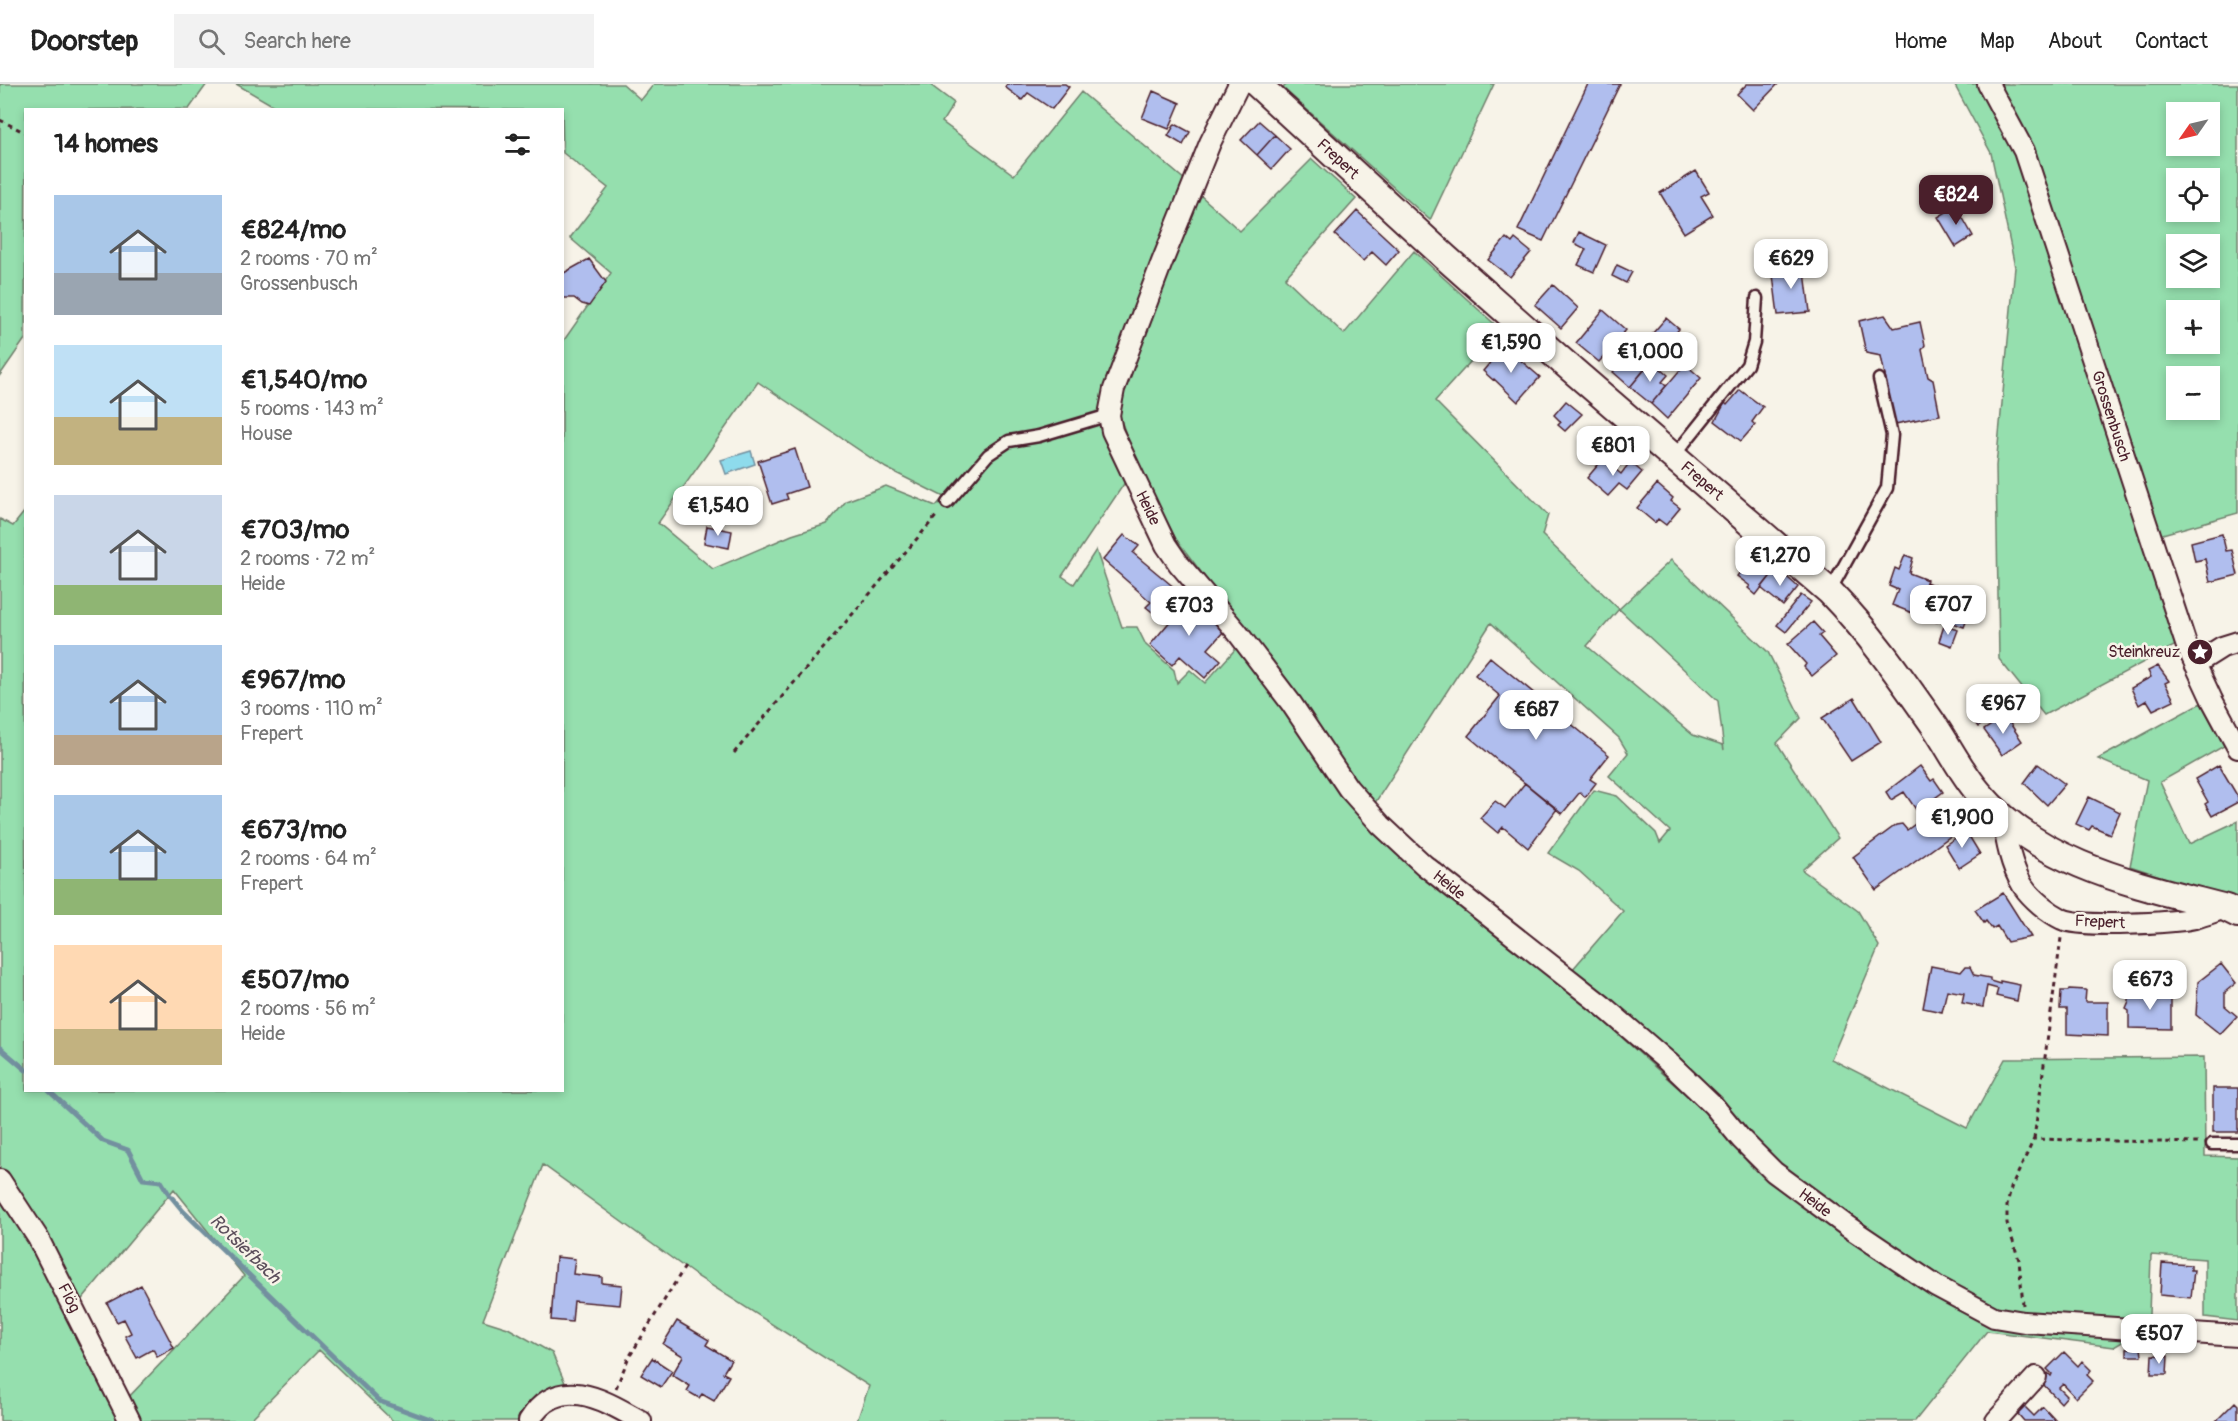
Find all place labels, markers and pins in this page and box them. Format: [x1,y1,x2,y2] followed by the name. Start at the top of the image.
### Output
[1920,175,1992,226] pin: €824
[1755,239,1827,290] pin: €629
[1462,323,1560,374] pin: €1,590
[1601,332,1699,383] pin: €1,000
[1577,426,1649,477] pin: €801
[669,486,767,537] pin: €1,540
[1731,536,1829,587] pin: €1,270
[1912,585,1984,636] pin: €707
[1153,586,1225,637] pin: €703
[2185,637,2215,667] place icon: Steinkreuz
[2108,642,2180,662] place label: Steinkreuz
[1967,684,2039,735] pin: €967
[1500,690,1572,741] pin: €687
[1913,798,2011,849] pin: €1,900
[2114,960,2186,1011] pin: €673
[2123,1314,2195,1365] pin: €507

